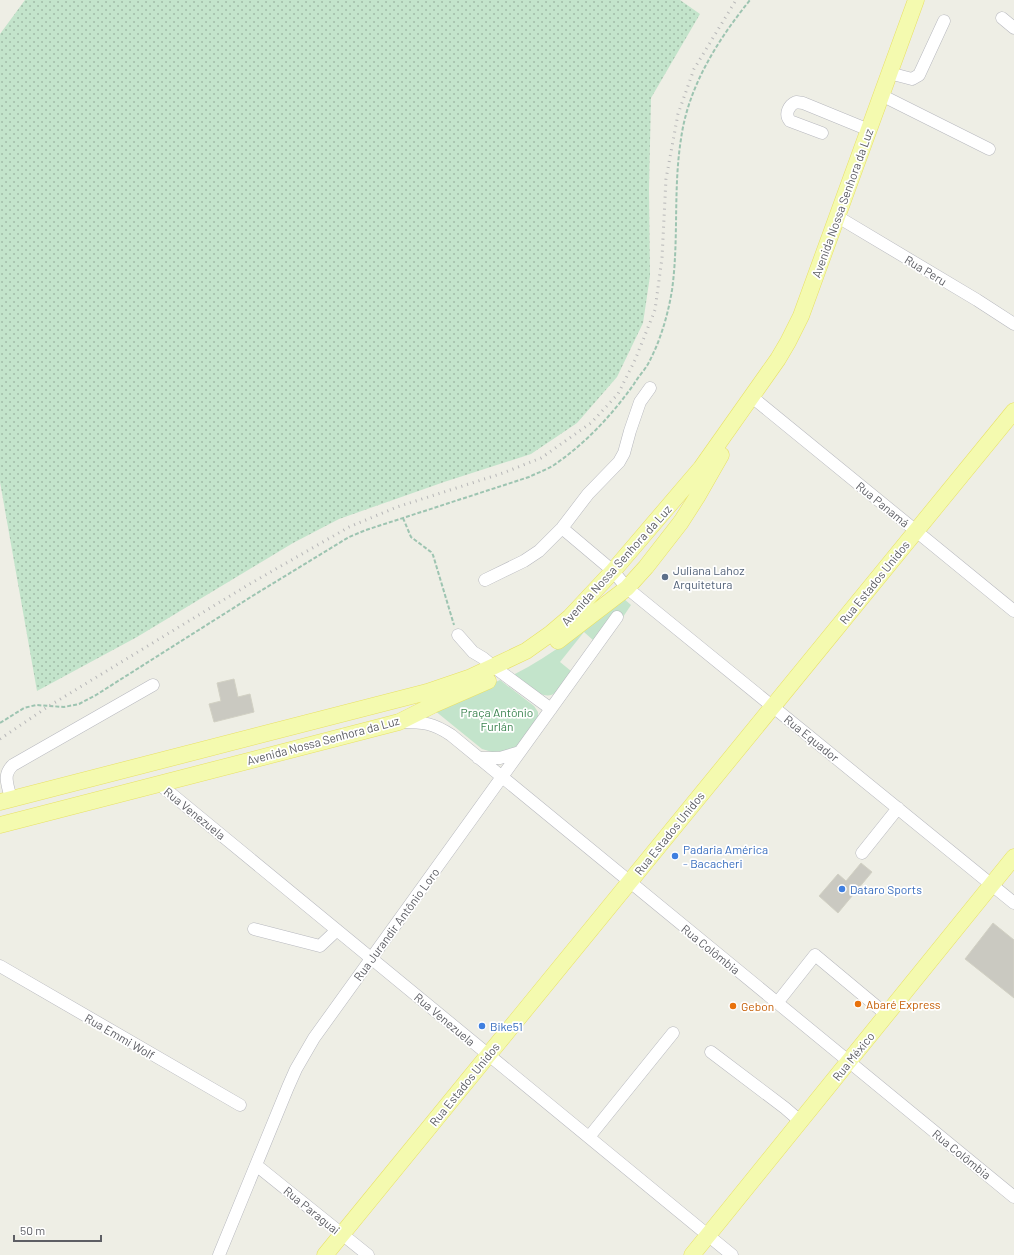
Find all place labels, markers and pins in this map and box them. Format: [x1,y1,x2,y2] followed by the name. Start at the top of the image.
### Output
[673,563,745,591] place label: Juliana Lahoz Arquitetura
[660,572,670,582] marker: Juliana Lahoz Arquitetura
[683,842,768,870] place label: Padaria América - Bacacheri
[670,851,680,861] marker: Padaria América - Bacacheri
[850,882,922,896] place label: Dataro Sports
[837,884,847,894] marker: Dataro Sports
[866,997,941,1011] place label: Abaré Express
[741,999,774,1013] place label: Gebon
[853,999,863,1009] marker: Abaré Express
[728,1001,738,1011] marker: Gebon
[490,1019,523,1033] place label: Bike51
[477,1021,487,1031] marker: Bike51

